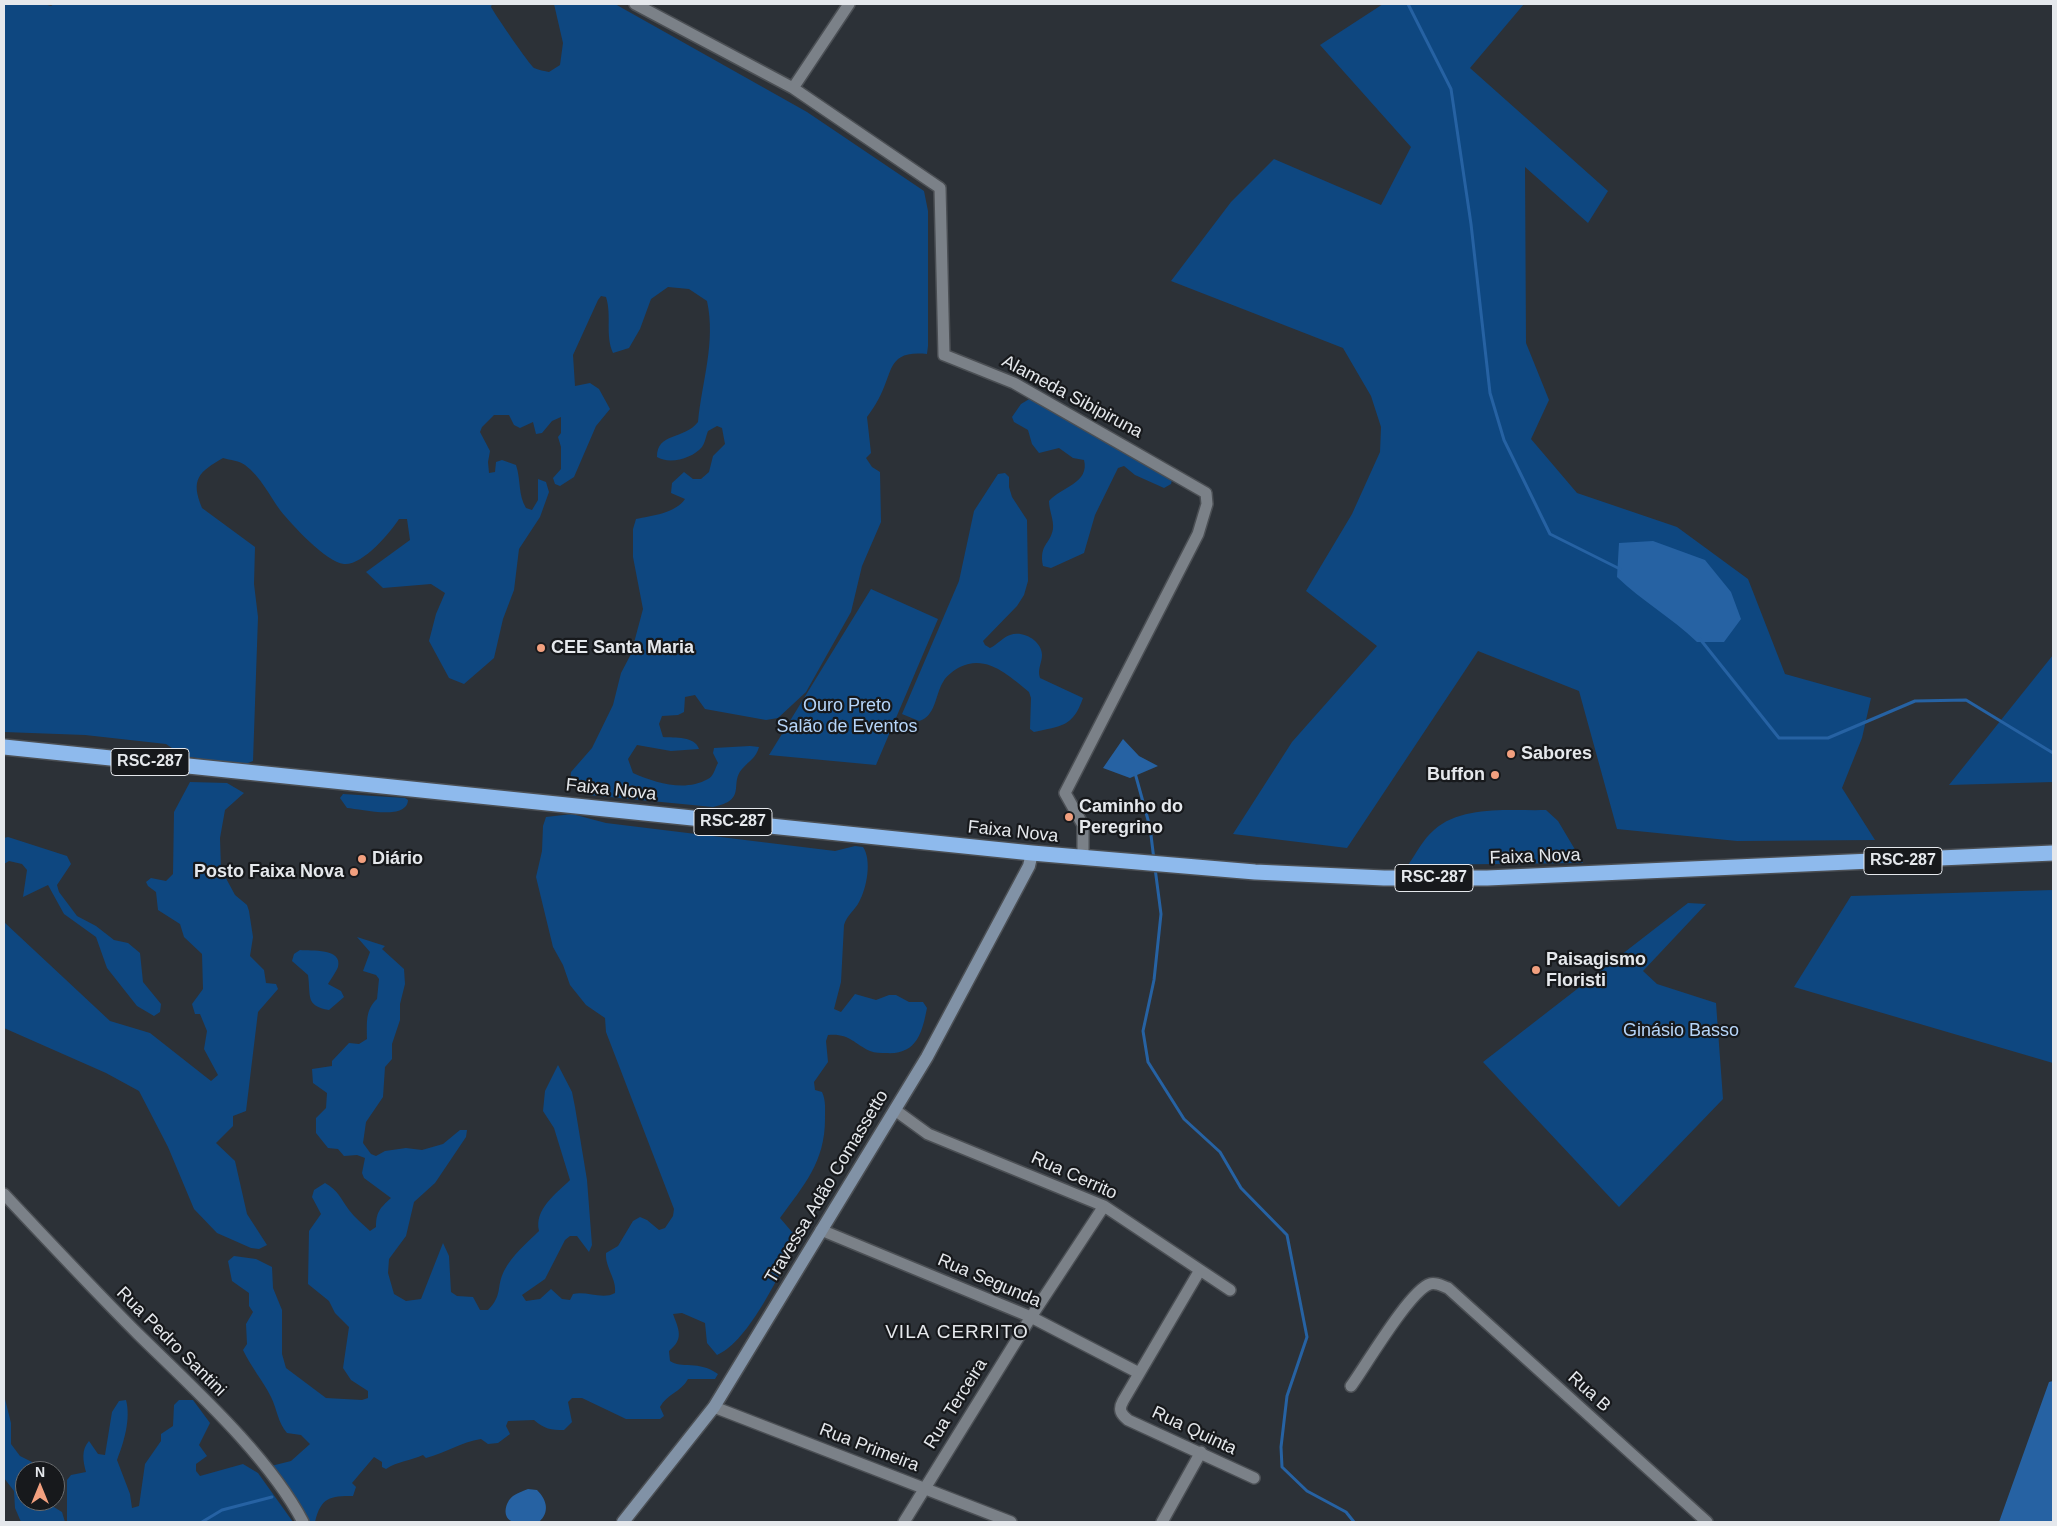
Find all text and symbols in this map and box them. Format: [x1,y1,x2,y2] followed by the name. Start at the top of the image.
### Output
[998,351,1146,443] street label: Alameda Sibipiruna
[551,637,694,659] place label: CEE Santa Maria
[535,642,547,654] marker: CEE Santa Maria
[776,695,918,738] park label: Ouro Preto Salão de Eventos
[1521,743,1592,765] place label: Sabores
[1505,748,1517,760] marker: Sabores
[111,749,189,776] road number: RSC-287
[1427,764,1485,786] place label: Buffon
[1489,769,1501,781] marker: Buffon
[565,775,657,805] street label: Faixa Nova
[1079,796,1183,839] place label: Caminho do Peregrino
[694,809,772,836] road number: RSC-287
[1063,811,1075,823] marker: Caminho do Peregrino
[967,817,1059,847] street label: Faixa Nova
[1489,845,1581,869] street label: Faixa Nova
[372,848,423,870] place label: Diário
[1864,848,1942,874] road number: RSC-287
[356,853,368,865] marker: Diário
[194,861,344,883] place label: Posto Faixa Nova
[1395,864,1473,891] road number: RSC-287
[348,866,360,878] marker: Posto Faixa Nova
[1546,949,1646,992] place label: Paisagismo Floristi
[1530,964,1542,976] marker: Paisagismo Floristi
[1623,1020,1739,1042] park label: Ginásio Basso
[761,1087,893,1287] street label: Travessa Adão Comassetto
[1028,1147,1120,1205] street label: Rua Cerrito
[934,1250,1044,1312] street label: Rua Segunda
[112,1283,230,1401] street label: Rua Pedro Santini
[884,1322,1030,1344] district label: VILA CERRITO
[920,1355,992,1453] street label: Rua Terceira
[1563,1367,1615,1417] street label: Rua B
[1148,1402,1240,1460] street label: Rua Quinta
[816,1419,922,1477] street label: Rua Primeira
[15,1461,65,1511] north arrow
[35,1464,45,1480] text: N

